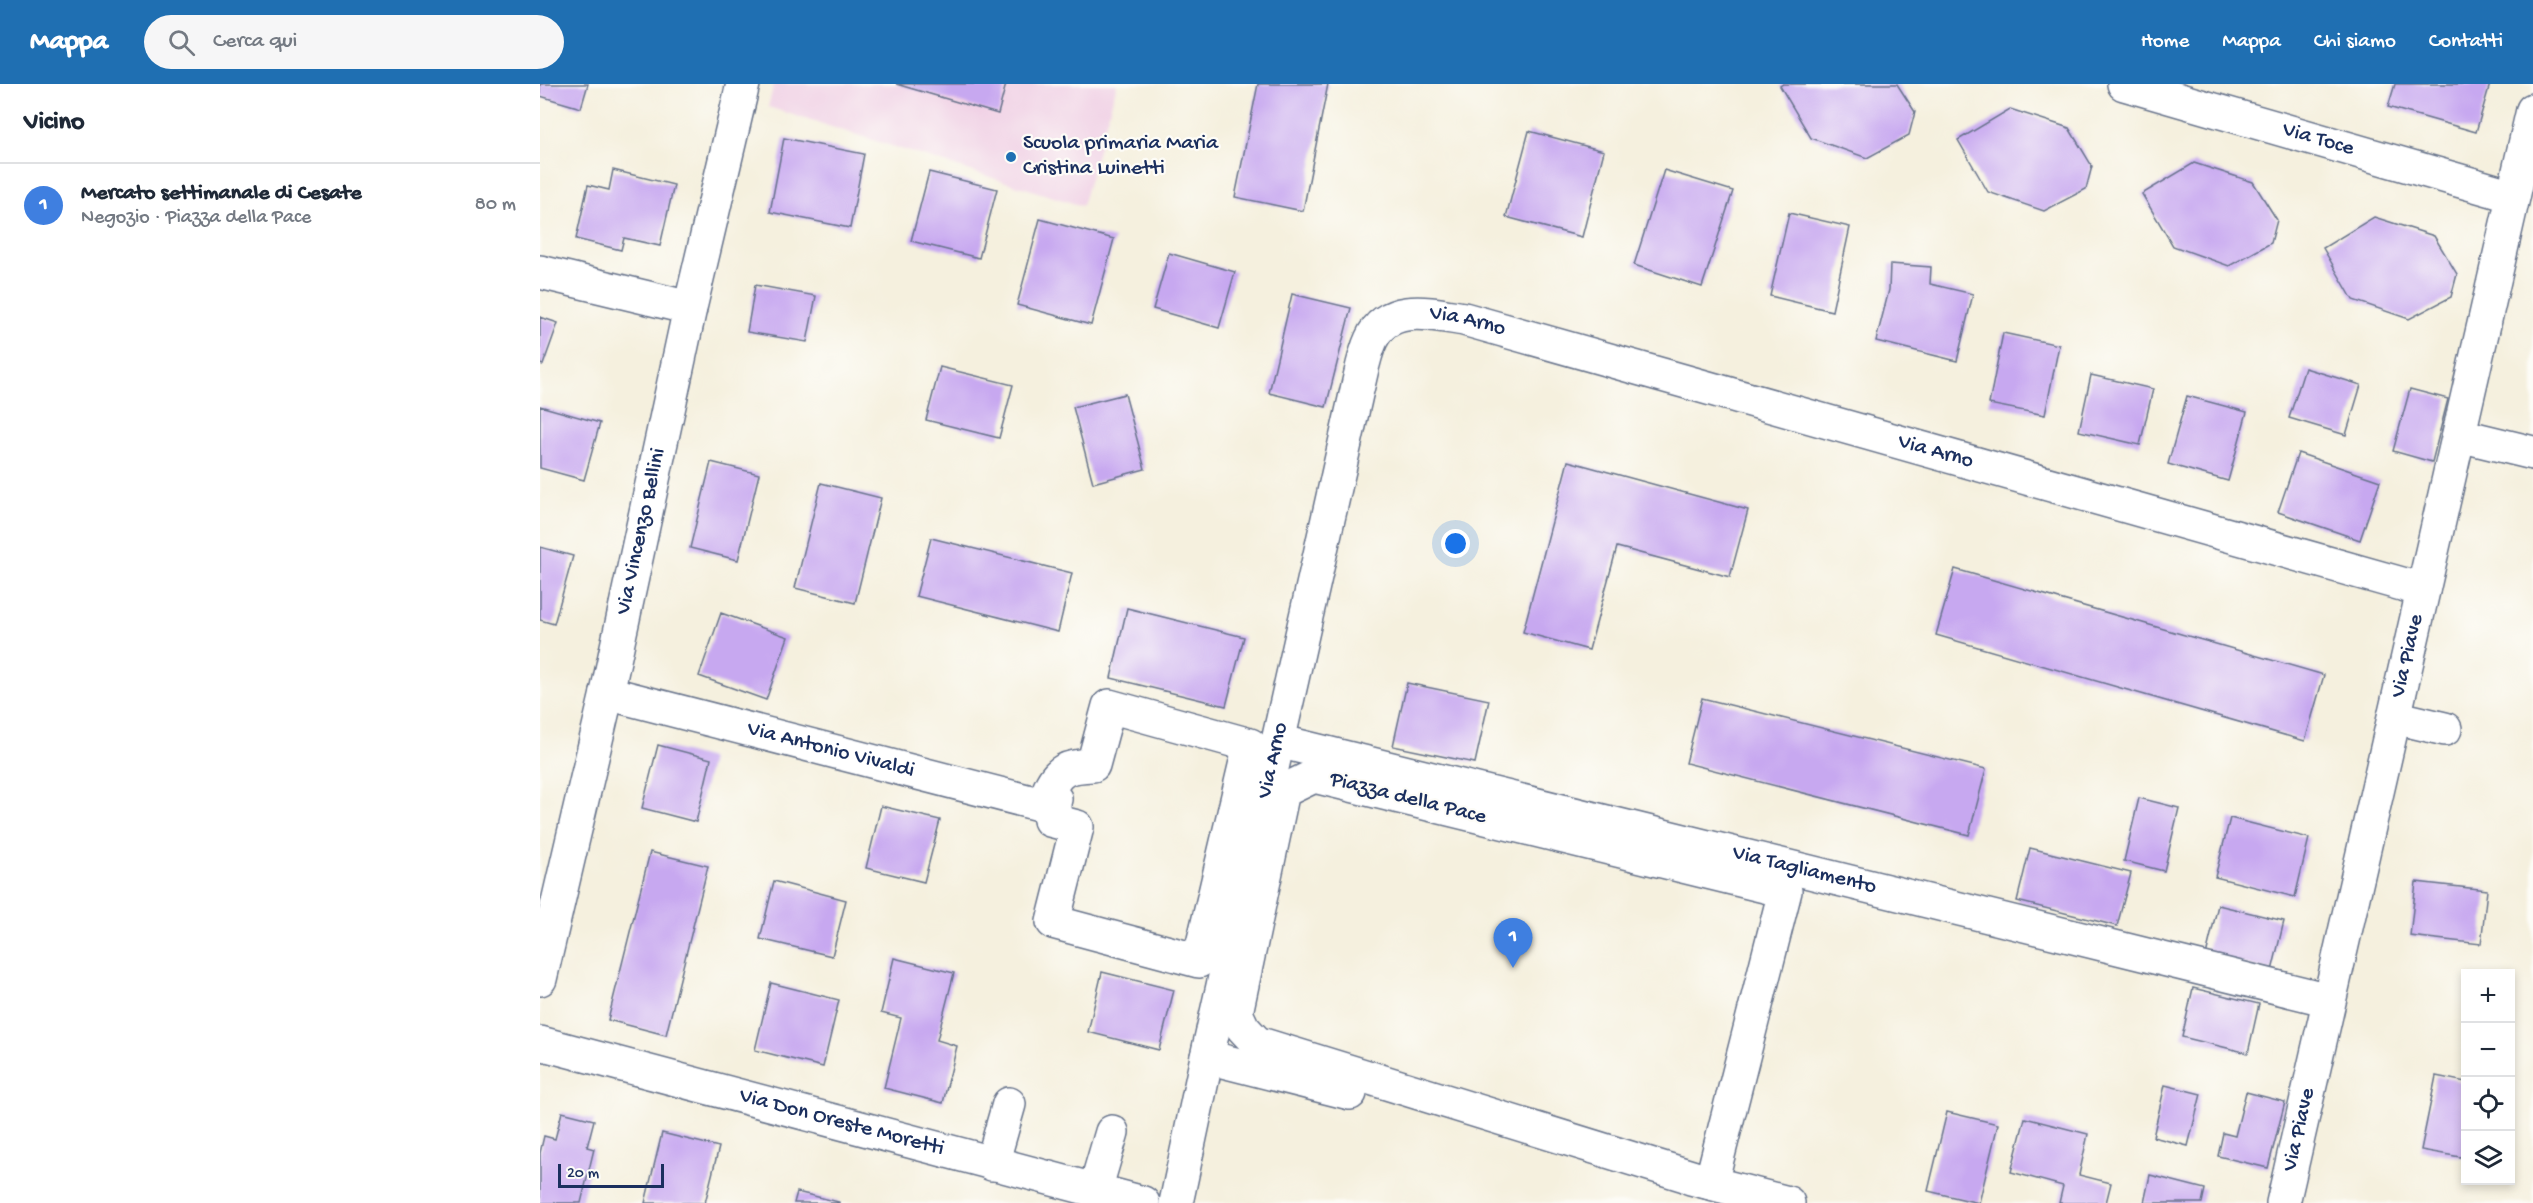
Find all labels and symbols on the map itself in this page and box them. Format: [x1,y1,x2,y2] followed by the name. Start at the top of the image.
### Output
[2278,117,2357,163] street label: Via Toce
[1023,131,1219,182] place label: Scuola primaria Maria Cristina Luinetti
[1004,150,1018,164] marker: Scuola primaria Maria Cristina Luinetti
[1427,301,1508,343] street label: Via Arno
[1894,429,1976,475] street label: Via Arno
[611,446,672,618] street label: Via Vincenzo Bellini
[1441,529,1470,558] your location
[2386,611,2430,701] street label: Via Piave
[743,716,917,785] street label: Via Antonio Vivaldi
[1252,720,1295,802] street label: Via Arno
[1326,767,1490,831] street label: Piazza della Pace
[1729,840,1879,901] street label: Via Tagliamento
[1494,918,1532,968] pin: 1
[735,1083,947,1163] street label: Via Don Oreste Moretti
[2277,1085,2322,1175] street label: Via Piave
[558,1161,664,1188] scale bar

